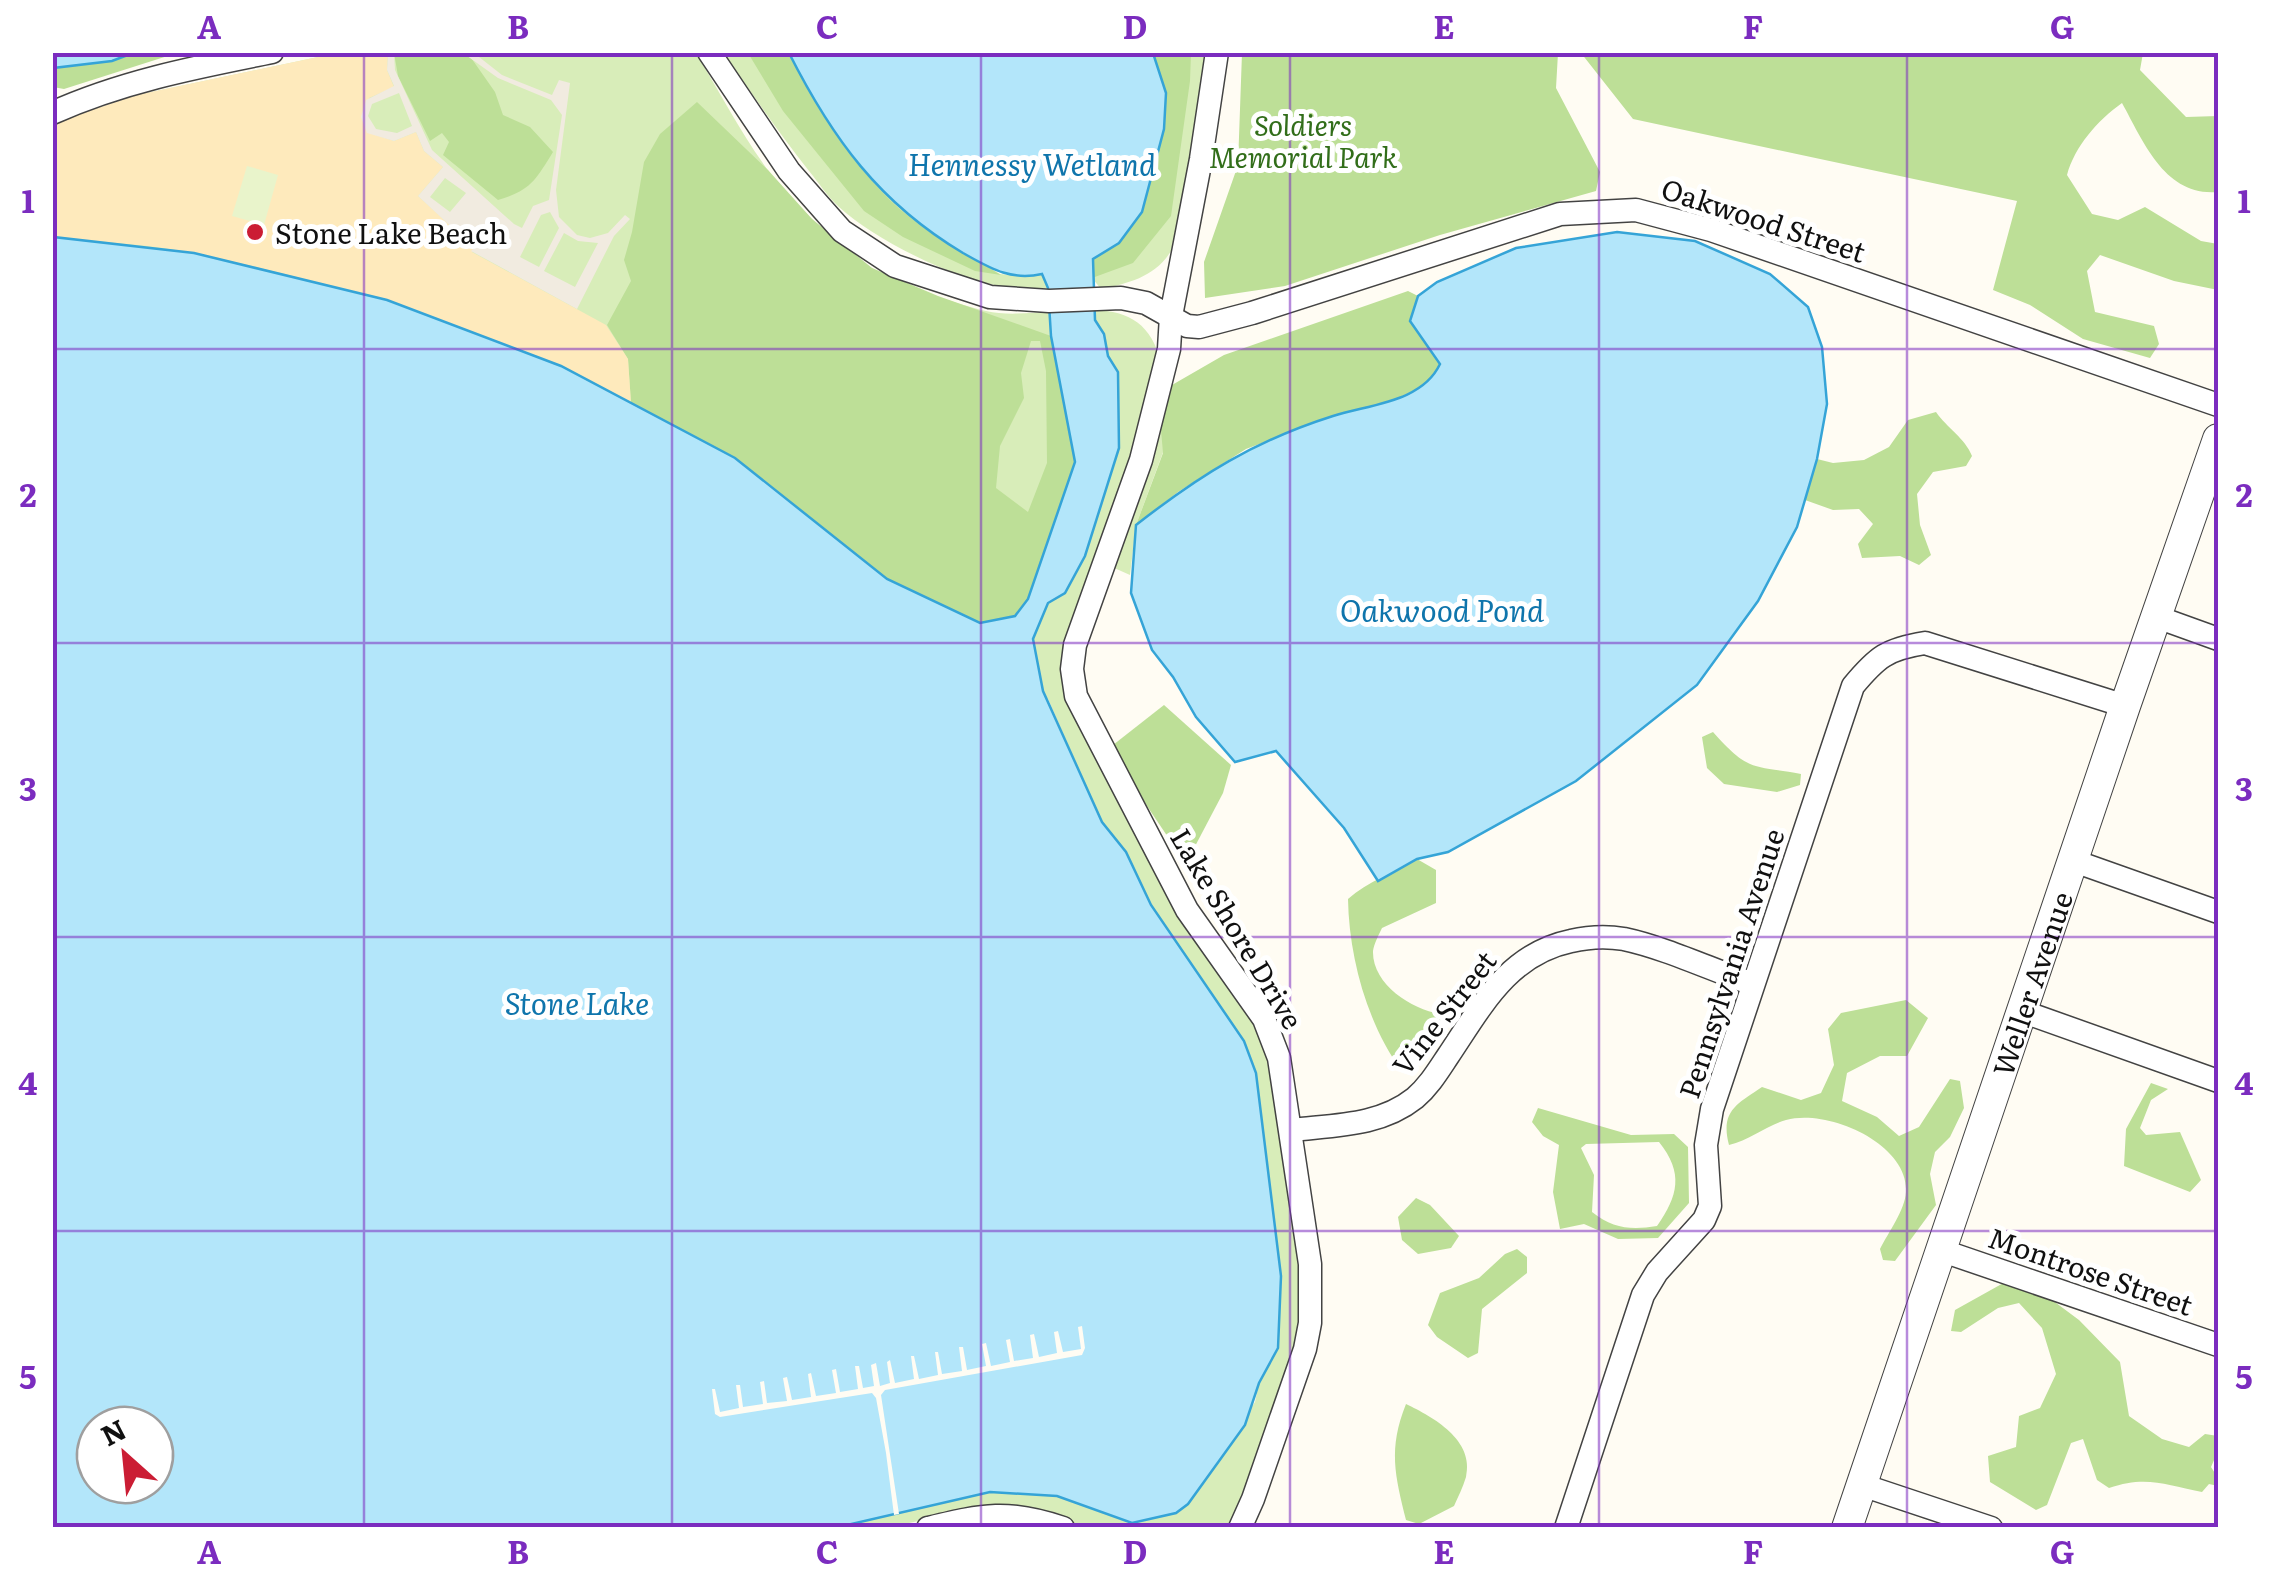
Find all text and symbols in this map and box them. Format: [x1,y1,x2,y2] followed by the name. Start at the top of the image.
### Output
[197,1,221,49] text: A
[507,1,529,49] text: B
[816,1,838,49] text: C
[1123,1,1147,49] text: D
[1433,1,1455,49] text: E
[1743,1,1763,49] text: F
[2050,1,2074,49] text: G
[1209,103,1398,177] park label: Soldiers Memorial Park
[908,141,1157,185] water label: Hennessy Wetland
[1657,166,1872,272] street label: Oakwood Street
[21,175,35,223] text: 1
[2237,175,2251,223] text: 1
[275,211,507,253] place label: Stone Lake Beach
[244,221,266,243] marker: Stone Lake Beach
[19,469,37,517] text: 2
[2235,469,2253,517] text: 2
[1340,587,1545,631] water label: Oakwood Pond
[19,763,37,811] text: 3
[2235,763,2253,811] text: 3
[1161,820,1315,1036] street label: Lake Shore Drive
[1667,823,1793,1103] street label: Pennsylvania Avenue
[1981,886,2082,1081] street label: Weller Avenue
[1381,940,1506,1083] street label: Vine Street
[505,980,649,1024] water label: Stone Lake
[18,1057,38,1105] text: 4
[2234,1057,2254,1105] text: 4
[1983,1215,2200,1325] street label: Montrose Street
[19,1351,37,1399] text: 5
[2235,1351,2253,1399] text: 5
[75,1405,175,1505] north arrow
[93,1407,133,1455] text: N
[197,1526,221,1574] text: A
[507,1526,529,1574] text: B
[816,1526,838,1574] text: C
[1123,1526,1147,1574] text: D
[1433,1526,1455,1574] text: E
[1743,1526,1763,1574] text: F
[2050,1526,2074,1574] text: G

